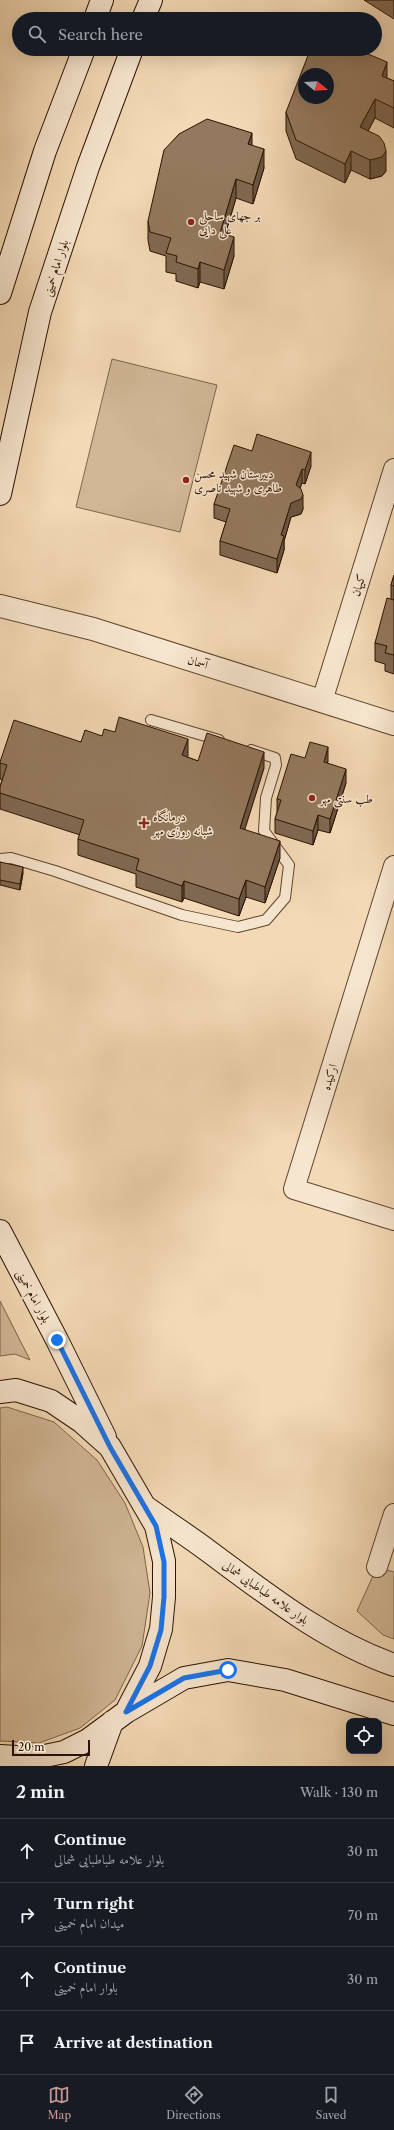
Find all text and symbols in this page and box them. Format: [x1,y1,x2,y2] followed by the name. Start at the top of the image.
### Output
[12,12,382,56] search box
[26,23,48,45] icon: search
[58,25,143,44] text: Search here
[298,68,334,104] north arrow
[199,208,260,239] place label: بر جهای ساحلی علی دایی
[186,217,196,227] marker: بر جهای ساحلی علی دایی
[39,238,75,300] street label: بلوار امام خمینی
[194,466,282,496] place label: دبیرستان شهید محسن طاهری و شهید ناصری
[181,475,191,485] marker: دبیرستان شهید محسن طاهری و شهید ناصری
[347,572,370,598] street label: کیهان
[186,652,211,673] street label: آسمان
[318,791,373,808] place label: طب سنتی مهر
[307,793,317,803] marker: طب سنتی مهر
[151,809,213,839] place label: درمانگاه شبانه روزی مهر
[138,817,150,829] marker: درمانگاه شبانه روزی مهر
[318,1062,340,1092] street label: ارکیده
[10,1267,54,1327] street label: بلوار امام خمینی
[48,1331,66,1349] route end
[219,1557,312,1628] street label: بلوار علامه طباطبایی شمالی
[219,1661,237,1679] route start
[346,1718,382,1754] map controls
[346,1718,382,1754] button: locate
[12,1738,90,1757] scale bar
[18,1740,44,1754] text: 20 m
[16,1782,65,1802] text: 2 min
[300,1784,378,1800] text: Walk · 130 m
[54,1830,126,1849] text: Continue
[16,1840,38,1862] icon: ahead
[347,1843,378,1859] text: 30 m
[54,1851,164,1867] text: بلوار علامه طباطبایی شمالی
[54,1894,134,1913] text: Turn right
[16,1904,38,1926] icon: right
[348,1907,378,1923] text: 70 m
[54,1915,124,1931] text: میدان امام خمینی
[54,1958,126,1977] text: Continue
[16,1968,38,1990] icon: ahead
[347,1971,378,1987] text: 30 m
[54,1979,118,1995] text: بلوار امام خمینی
[16,2032,38,2054] icon: arrive
[54,2033,213,2052] text: Arrive at destination
[48,2084,71,2122] tab: Map
[166,2084,221,2122] tab: Directions
[316,2084,346,2122] tab: Saved

